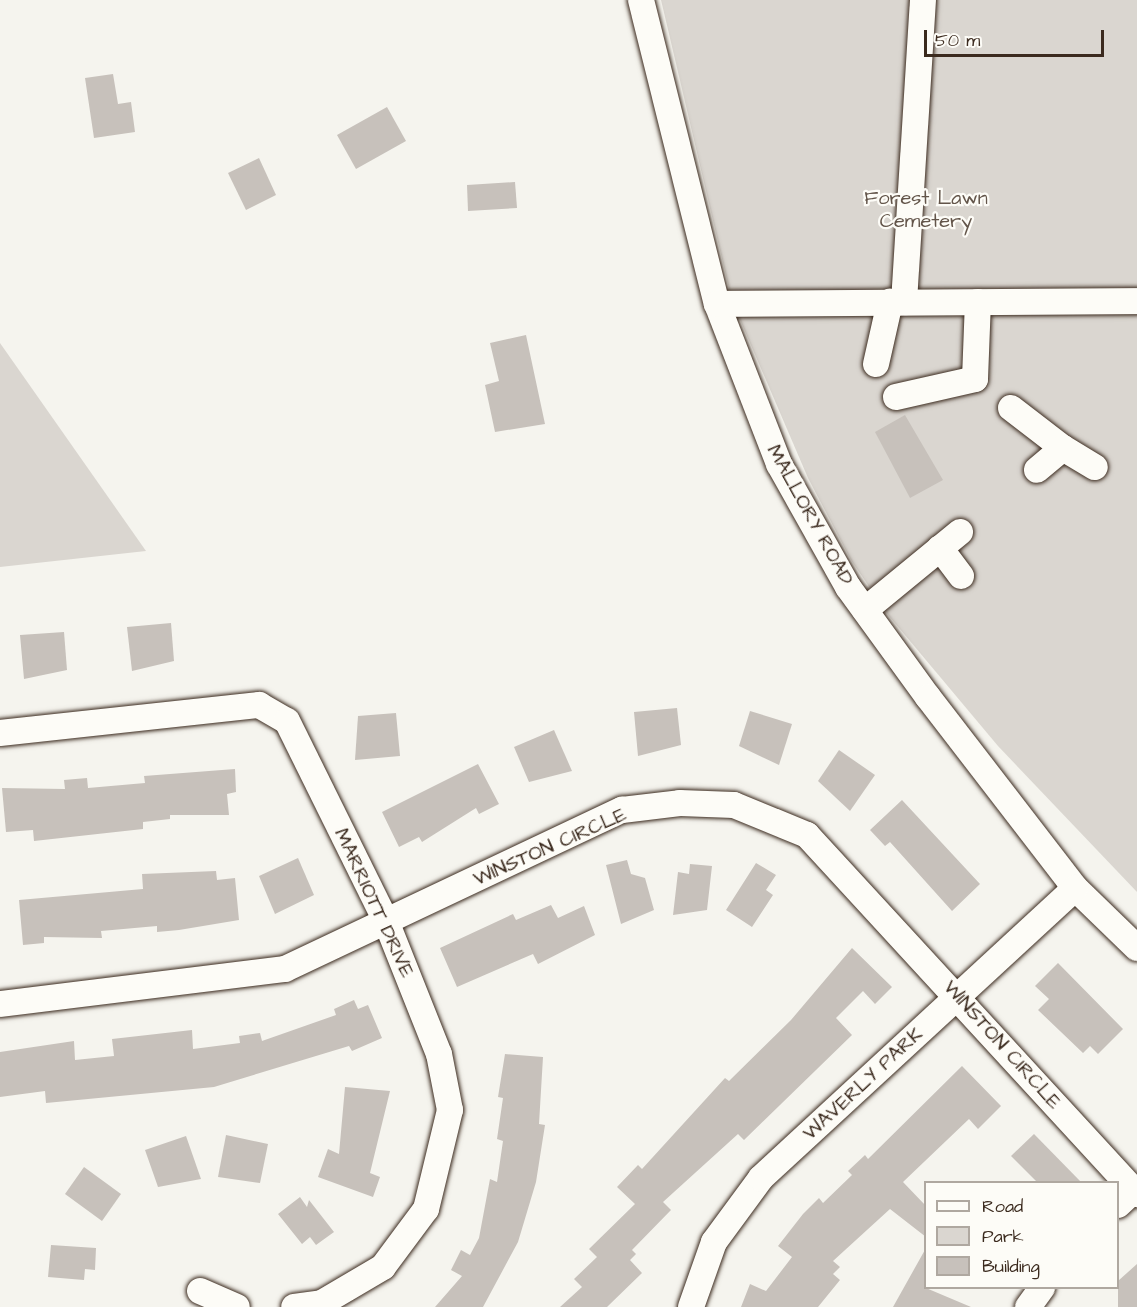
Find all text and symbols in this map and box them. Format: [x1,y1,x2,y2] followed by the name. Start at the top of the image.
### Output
[927,18,1107,56] scale bar
[935,28,980,53] text: 50 m
[864,187,988,234] park label: Forest Lawn Cemetery
[761,441,859,589] street label: MALLORY ROAD
[470,802,630,892] street label: WINSTON CIRCLE
[329,825,419,981] street label: MARRIOTT DRIVE
[938,976,1066,1114] street label: WINSTON CIRCLE
[798,1022,928,1146] street label: WAVERLY PARK
[924,1181,1119,1289] legend
[982,1194,1023,1219] text: Road
[982,1224,1024,1249] text: Park
[982,1254,1040,1279] text: Building

